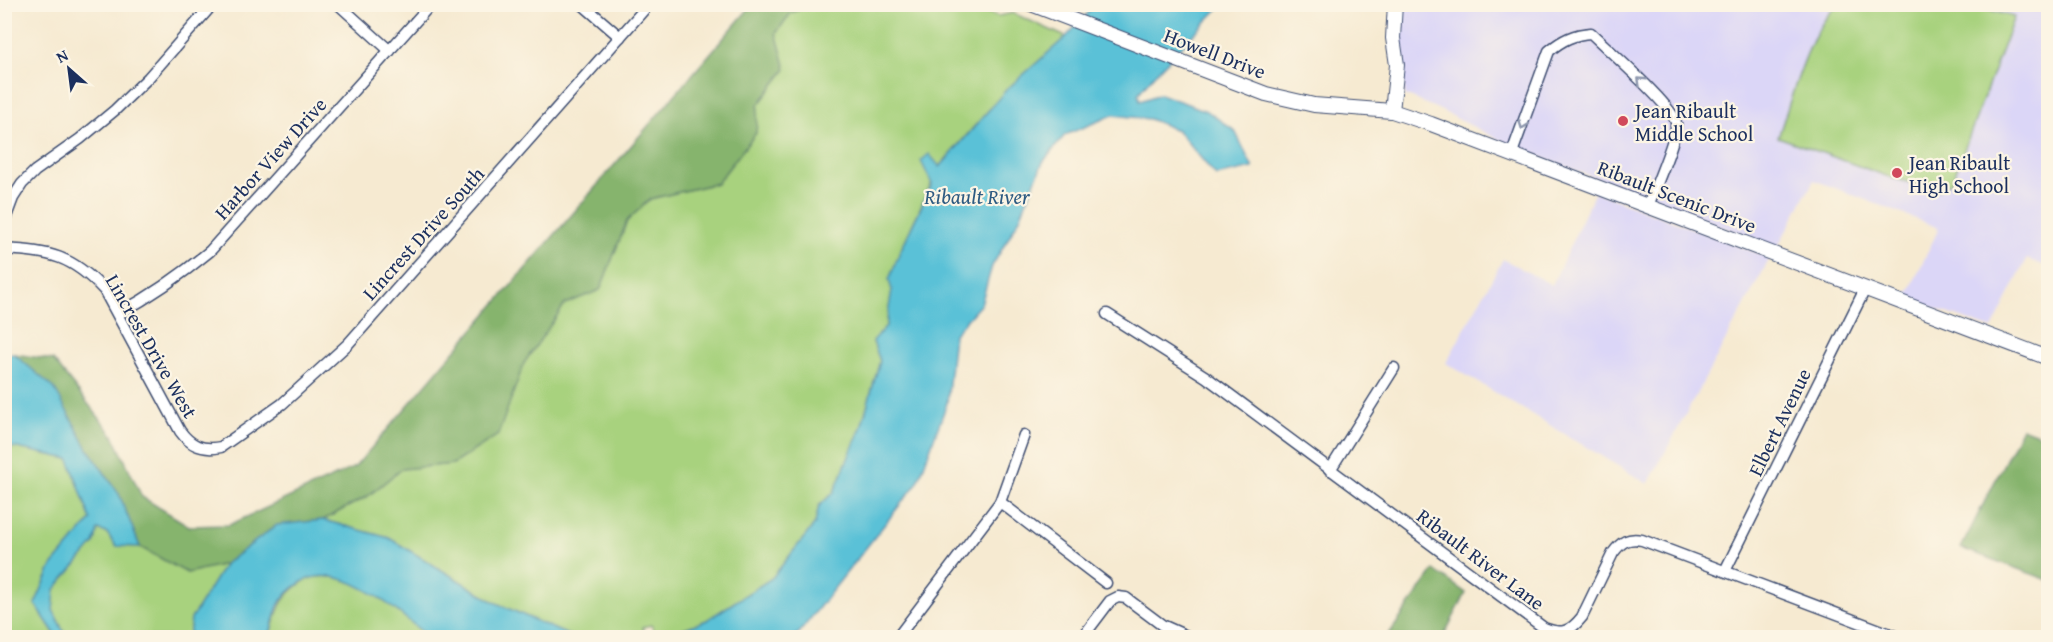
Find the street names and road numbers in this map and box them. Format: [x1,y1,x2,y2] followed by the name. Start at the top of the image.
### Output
[1160,20,1270,86] street label: Howell Drive
[207,90,333,226] street label: Harbor View Drive
[1593,152,1761,240] street label: Ribault Scenic Drive
[355,160,491,306] street label: Lincrest Drive South
[99,269,205,423] street label: Lincrest Drive West
[1740,363,1818,481] street label: Elbert Avenue
[1411,501,1551,617] street label: Ribault River Lane

